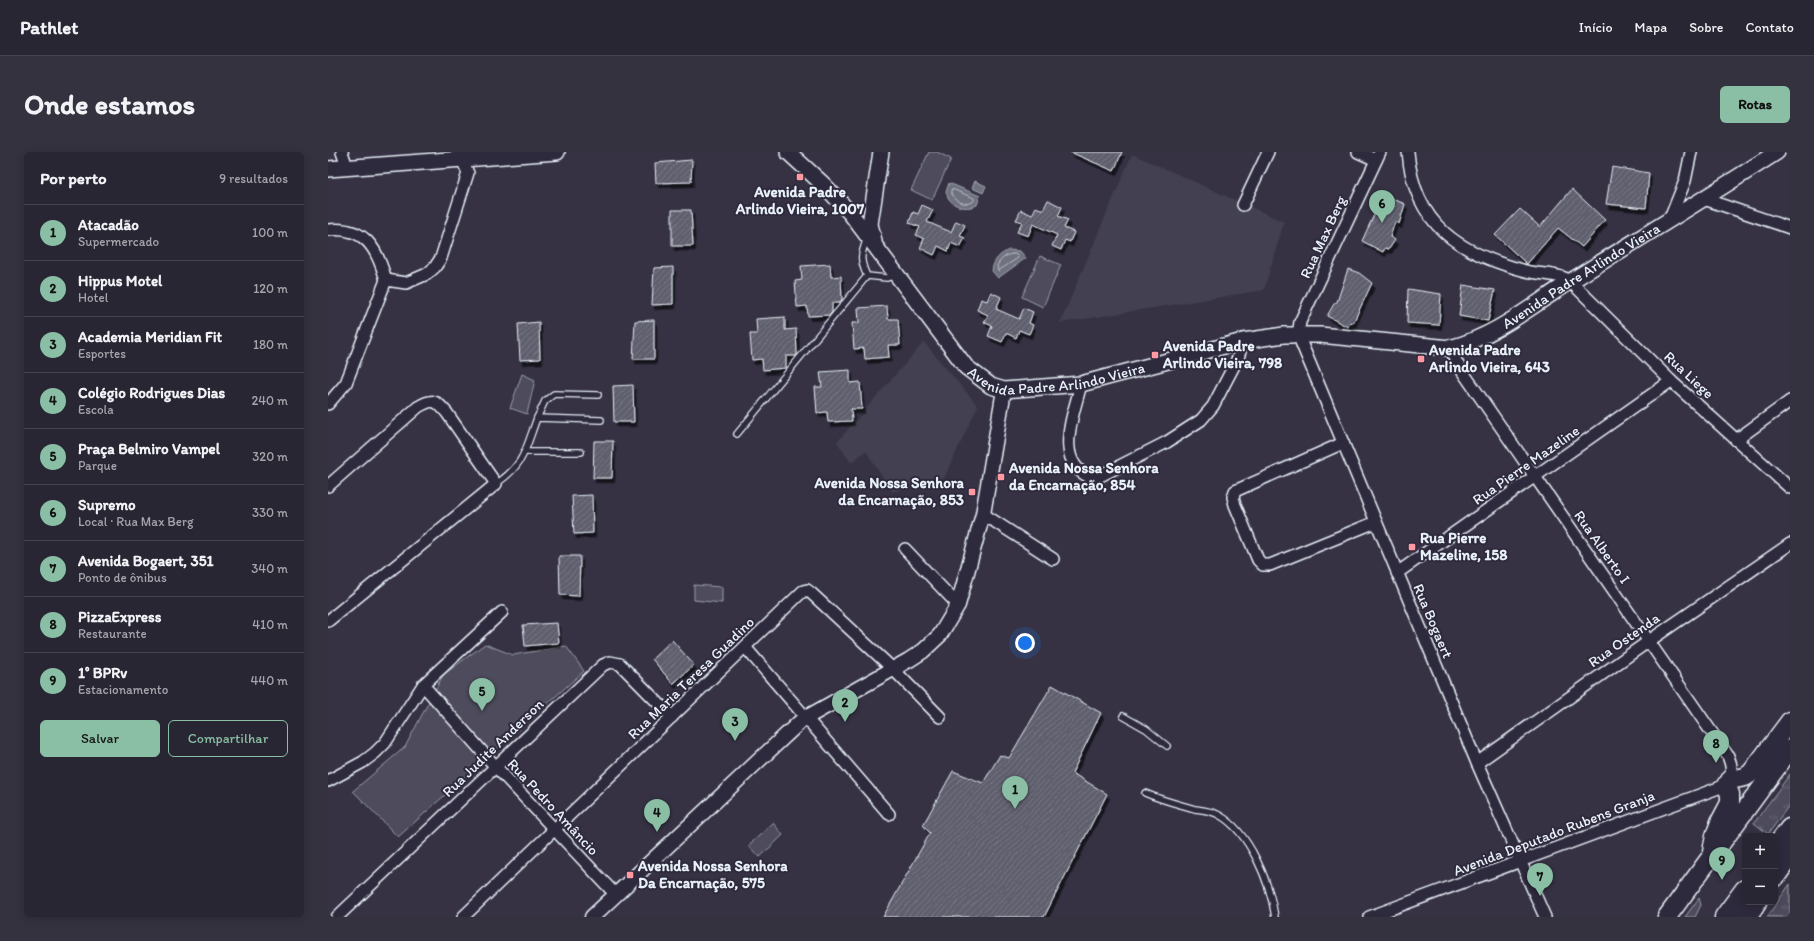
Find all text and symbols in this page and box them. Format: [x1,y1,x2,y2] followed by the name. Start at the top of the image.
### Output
[20,16,78,39] text: Pathlet
[1579,19,1613,36] text: Início
[1635,19,1667,36] text: Mapa
[1689,19,1723,36] text: Sobre
[1745,19,1794,36] text: Contato
[1720,86,1790,123] button: Rotas
[24,87,195,121] text: Onde estamos
[40,168,107,188] text: Por perto
[219,171,288,186] text: 9 resultados
[795,172,805,182] marker: Avenida Padre Arlindo Vieira, 1007
[735,183,865,218] place label: Avenida Padre Arlindo Vieira, 1007
[1369,190,1395,223] pin: 6
[1296,193,1350,281] street label: Rua Max Berg
[78,216,139,234] text: Atacadão
[1499,219,1664,333] street label: Avenida Padre Arlindo Vieira
[50,225,56,240] text: 1
[252,225,288,240] text: 100 m
[78,234,159,249] text: Supermercado
[78,272,162,290] text: Hippus Motel
[50,281,56,296] text: 2
[253,281,288,296] text: 120 m
[78,290,108,305] text: Hotel
[78,328,222,346] text: Academia Meridian Fit
[49,337,57,352] text: 3
[253,337,288,352] text: 180 m
[1162,337,1283,372] place label: Avenida Padre Arlindo Vieira, 798
[1428,341,1550,376] place label: Avenida Padre Arlindo Vieira, 643
[78,346,126,361] text: Esportes
[1660,347,1718,403] street label: Rua Liege
[1150,350,1160,360] marker: Avenida Padre Arlindo Vieira, 798
[1416,354,1426,364] marker: Avenida Padre Arlindo Vieira, 643
[966,356,1150,374] street label: Avenida Padre Arlindo Vieira
[964,358,1147,400] text: Avenida Padre Arlindo Vieira
[78,384,225,402] text: Colégio Rodrigues Dias
[49,393,57,408] text: 4
[251,393,288,408] text: 240 m
[78,402,114,417] text: Escola
[1469,421,1583,509] street label: Rua Pierre Mazeline
[78,440,220,458] text: Praça Belmiro Vampel
[50,449,56,464] text: 5
[252,449,288,464] text: 320 m
[78,458,117,473] text: Parque
[1008,459,1159,495] place label: Avenida Nossa Senhora da Encarnação, 854
[996,472,1006,482] marker: Avenida Nossa Senhora da Encarnação, 854
[813,474,965,510] place label: Avenida Nossa Senhora da Encarnação, 853
[967,487,977,497] marker: Avenida Nossa Senhora da Encarnação, 853
[78,496,136,514] text: Supremo
[50,505,56,520] text: 6
[252,505,288,520] text: 330 m
[1570,507,1634,587] street label: Rua Alberto I
[78,514,194,529] text: Local · Rua Max Berg
[1420,529,1508,564] place label: Rua Pierre Mazeline, 158
[1407,542,1417,552] marker: Rua Pierre Mazeline, 158
[78,552,214,570] text: Avenida Bogaert, 351
[50,561,56,576] text: 7
[251,561,288,576] text: 340 m
[78,570,167,585] text: Ponto de ônibus
[1409,581,1457,661] street label: Rua Bogaert
[78,608,162,626] text: PizzaExpress
[1585,609,1663,671] street label: Rua Ostenda
[624,613,758,743] street label: Rua Maria Teresa Guadino
[49,617,57,632] text: 8
[252,617,288,632] text: 410 m
[78,626,147,641] text: Restaurante
[1015,633,1035,653] your location
[78,664,127,682] text: 1° BPRv
[50,673,56,688] text: 9
[251,673,288,688] text: 440 m
[469,678,495,711] pin: 5
[78,682,168,697] text: Estacionamento
[832,689,858,722] pin: 2
[439,695,548,801] street label: Rua Judite Anderson
[722,708,748,741] pin: 3
[40,720,160,757] button: Salvar
[168,720,288,757] button: Compartilhar
[1703,730,1729,763] pin: 8
[504,755,602,859] street label: Rua Pedro Amâncio
[1002,776,1028,809] pin: 1
[1451,786,1658,880] street label: Avenida Deputado Rubens Granja
[644,799,670,832] pin: 4
[1742,833,1778,905] map controls
[1742,833,1778,869] button: +
[1709,847,1735,880] pin: 9
[637,857,788,893] place label: Avenida Nossa Senhora Da Encarnação, 575
[1527,863,1553,896] pin: 7
[1742,869,1778,905] button: −
[625,870,635,880] marker: Avenida Nossa Senhora Da Encarnação, 575

